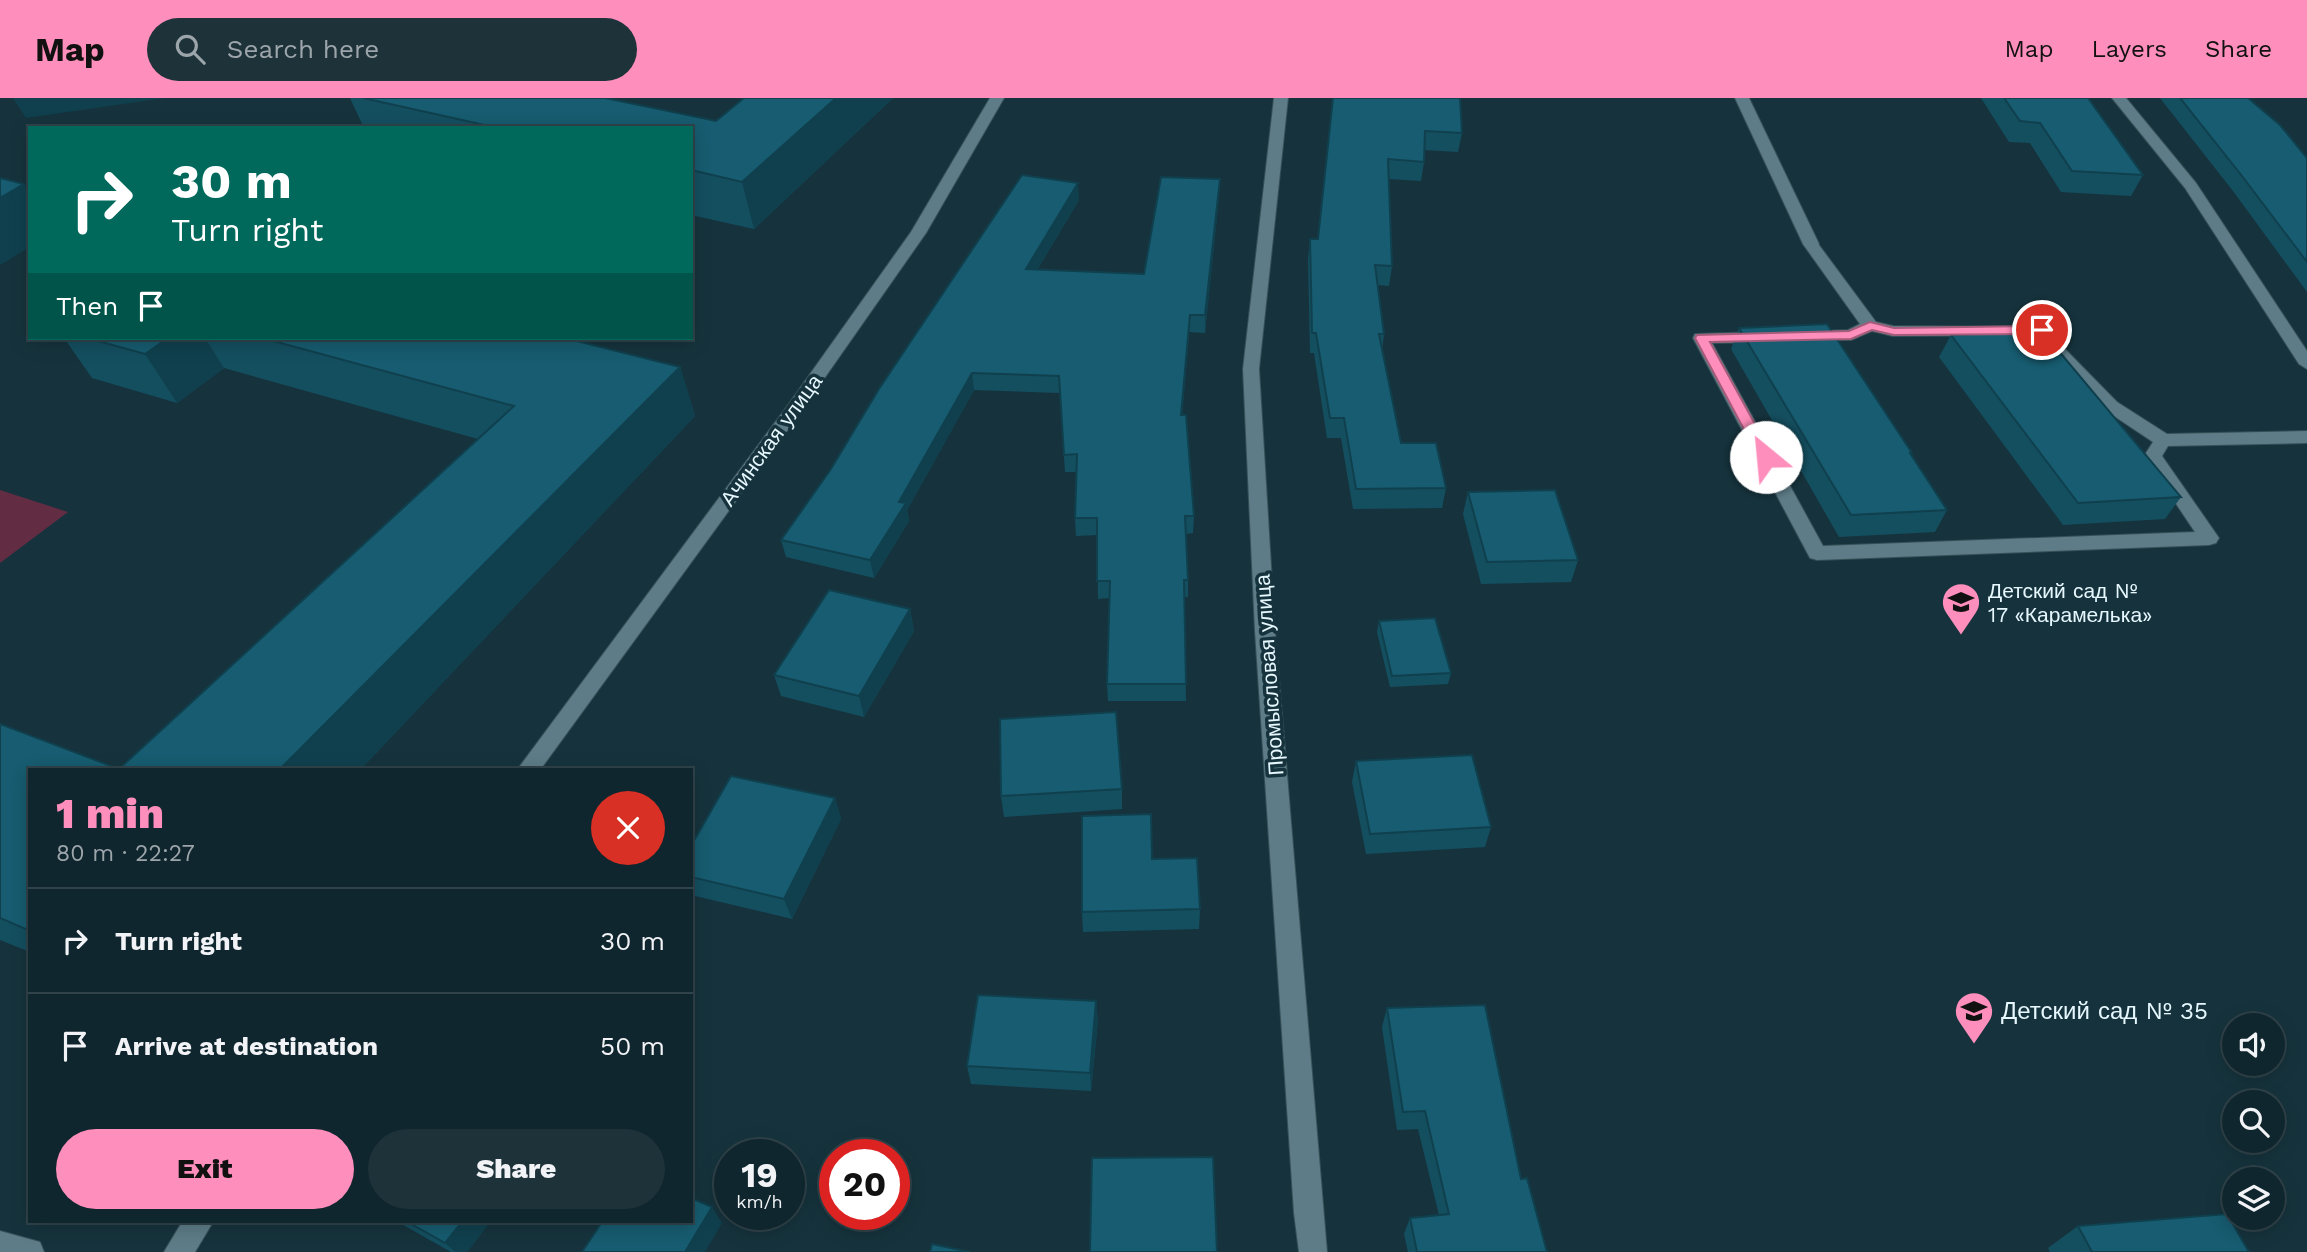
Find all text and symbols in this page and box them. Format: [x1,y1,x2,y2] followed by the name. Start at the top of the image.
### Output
[147,18,637,81] search box
[35,30,105,69] text: Map
[171,30,209,68] icon: search
[227,34,379,64] text: Search here
[2005,35,2053,63] text: Map
[2091,35,2167,63] text: Layers
[2205,35,2272,63] text: Share
[171,152,292,210] text: 30 m
[56,154,147,245] icon: right
[171,211,323,249] text: Turn right
[132,287,170,325] icon: arrive
[56,291,118,321] text: Then
[2012,300,2072,360] pin
[2023,311,2061,349] icon: arrive
[715,369,827,511] street label: Ачинская улица
[1729,420,1803,494] position arrow
[1249,573,1288,776] street label: Промысловая улица
[1988,578,2152,627] place label: Детский сад № 17 «Карамелька»
[1940,581,1982,636] school or university icon: Детский сад № 17 «Карамелька»
[56,789,164,838] text: 1 min
[591,791,665,865] button: close
[56,840,195,867] text: 80 m · 22:27
[56,922,94,960] icon: right
[115,926,242,956] text: Turn right
[600,926,665,956] text: 30 m
[1953,990,1995,1045] school or university icon: Детский сад № 35
[2001,997,2208,1025] place label: Детский сад № 35
[2222,1013,2285,1230] map controls
[2222,1013,2285,1076] button: sound
[56,1027,94,1065] icon: arrive
[115,1031,378,1061] text: Arrive at destination
[600,1031,665,1061] text: 50 m
[2222,1090,2285,1153] button: search
[56,1129,354,1209] button: Exit
[368,1129,665,1209] button: Share
[819,1139,910,1230] speed limit sign: 20
[741,1154,778,1196] text: 19
[2222,1167,2285,1230] button: layers
[736,1191,783,1212] text: km/h

